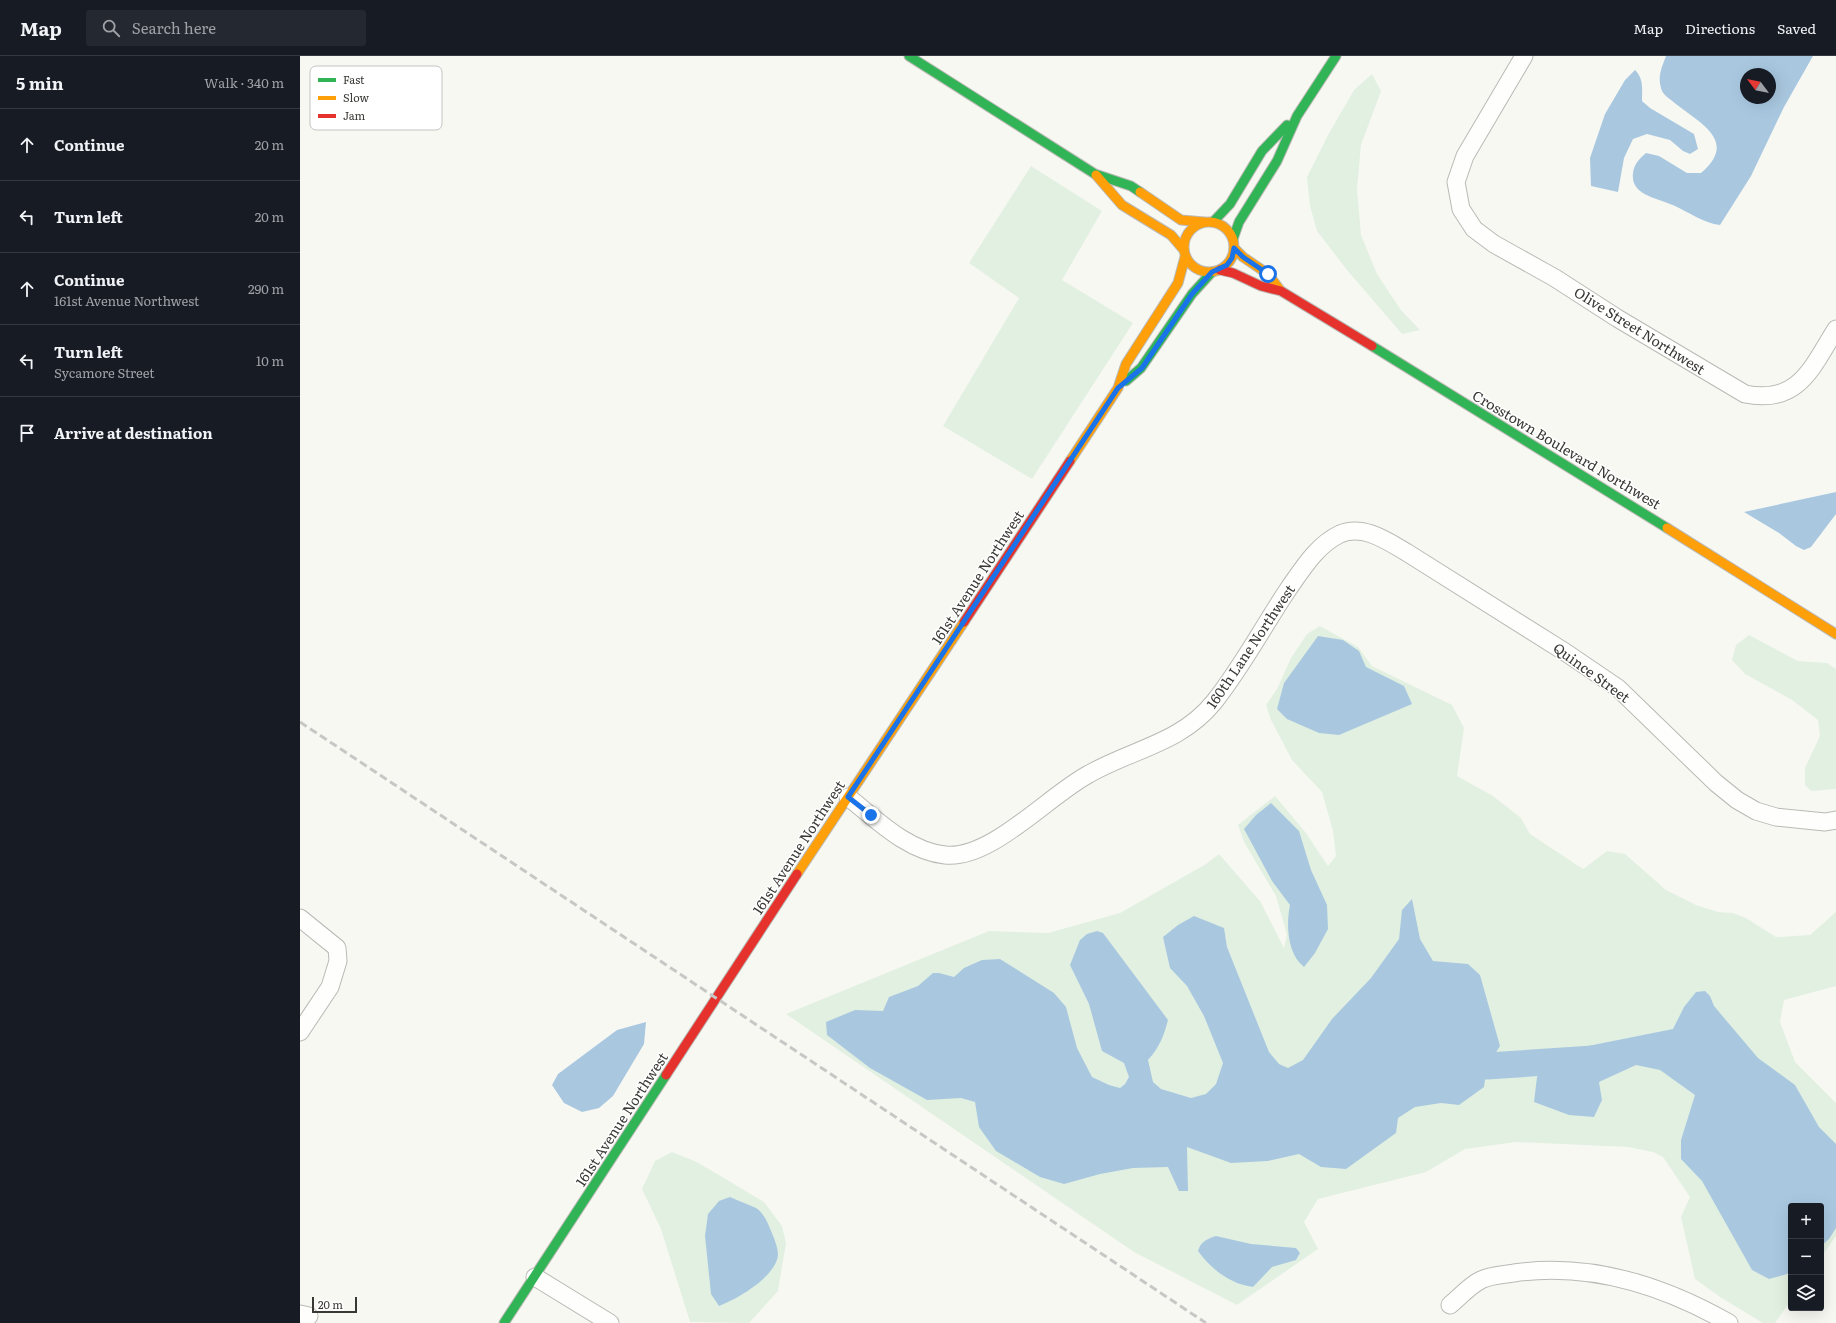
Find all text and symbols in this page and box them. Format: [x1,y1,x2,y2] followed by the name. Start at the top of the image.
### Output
[86,10,366,46] search box
[20,14,62,42] text: Map
[132,16,216,39] text: Search here
[100,17,122,39] icon: search
[1633,18,1663,38] text: Map
[1685,18,1755,38] text: Directions
[1777,18,1816,38] text: Saved
[310,66,442,130] legend
[1740,68,1776,104] north arrow
[16,70,64,95] text: 5 min
[343,71,365,87] text: Fast
[204,73,284,92] text: Walk · 340 m
[343,89,369,105] text: Slow
[343,107,366,123] text: Jam
[54,133,124,156] text: Continue
[16,134,38,156] icon: ahead
[255,135,284,154] text: 20 m
[54,205,123,228] text: Turn left
[16,206,38,228] icon: left
[255,207,284,226] text: 20 m
[1259,265,1277,283] route start
[54,268,124,291] text: Continue
[16,278,38,300] icon: ahead
[248,279,284,298] text: 290 m
[1571,281,1710,379] street label: Olive Street Northwest
[54,291,199,310] text: 161st Avenue Northwest
[54,340,123,363] text: Turn left
[16,350,38,372] icon: left
[256,351,284,370] text: 10 m
[54,363,155,382] text: Sycamore Street
[1469,385,1665,514] street label: Crosstown Boulevard Northwest
[54,421,213,444] text: Arrive at destination
[16,422,38,444] icon: arrive
[926,506,1028,648] street label: 161st Avenue Northwest
[1201,580,1299,712] street label: 160th Lane Northwest
[1550,637,1635,707] street label: Quince Street
[747,776,849,918] street label: 161st Avenue Northwest
[862,806,880,824] route end
[570,1048,672,1190] street label: 161st Avenue Northwest
[1788,1203,1824,1311] map controls
[1788,1203,1824,1239] button: +
[1788,1239,1824,1275] button: −
[1788,1275,1824,1311] button: layers
[312,1295,357,1314] scale bar
[318,1296,343,1312] text: 20 m

